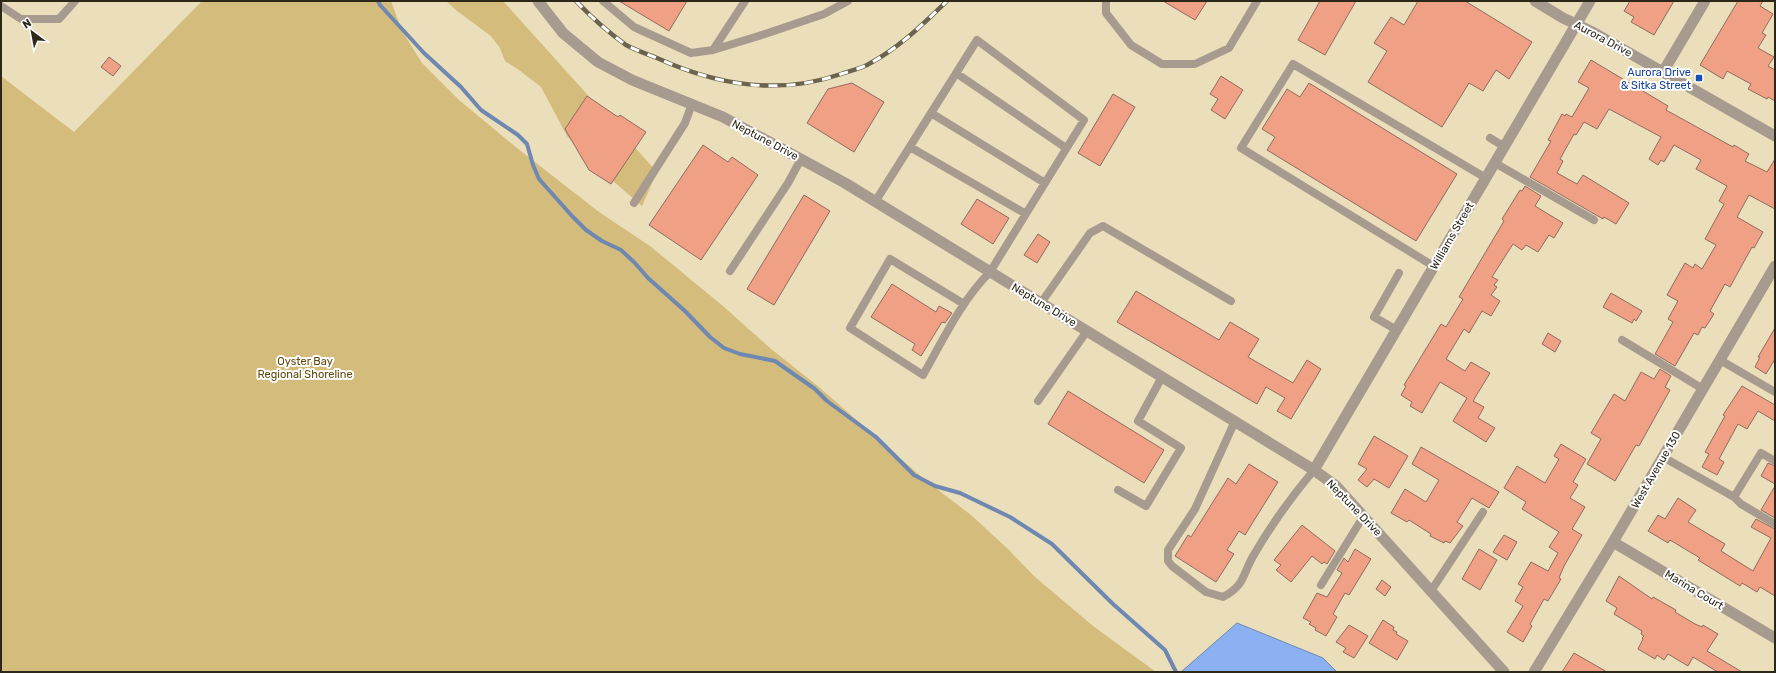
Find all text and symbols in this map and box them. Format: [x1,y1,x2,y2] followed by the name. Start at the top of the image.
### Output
[12,12,52,52] north arrow
[20,16,34,32] text: N
[1572,18,1634,60] street label: Aurora Drive
[1621,66,1692,92] place label: Aurora Drive & Sitka Street
[1694,73,1704,83] marker: Aurora Drive & Sitka Street
[730,117,800,163] street label: Neptune Drive
[1428,199,1477,272] street label: Williams Street
[1009,281,1079,329] street label: Neptune Drive
[257,355,353,381] park label: Oyster Bay Regional Shoreline
[1629,429,1683,511] street label: West Avenue 130
[1324,477,1384,539] street label: Neptune Drive
[1662,567,1726,613] street label: Marina Court

